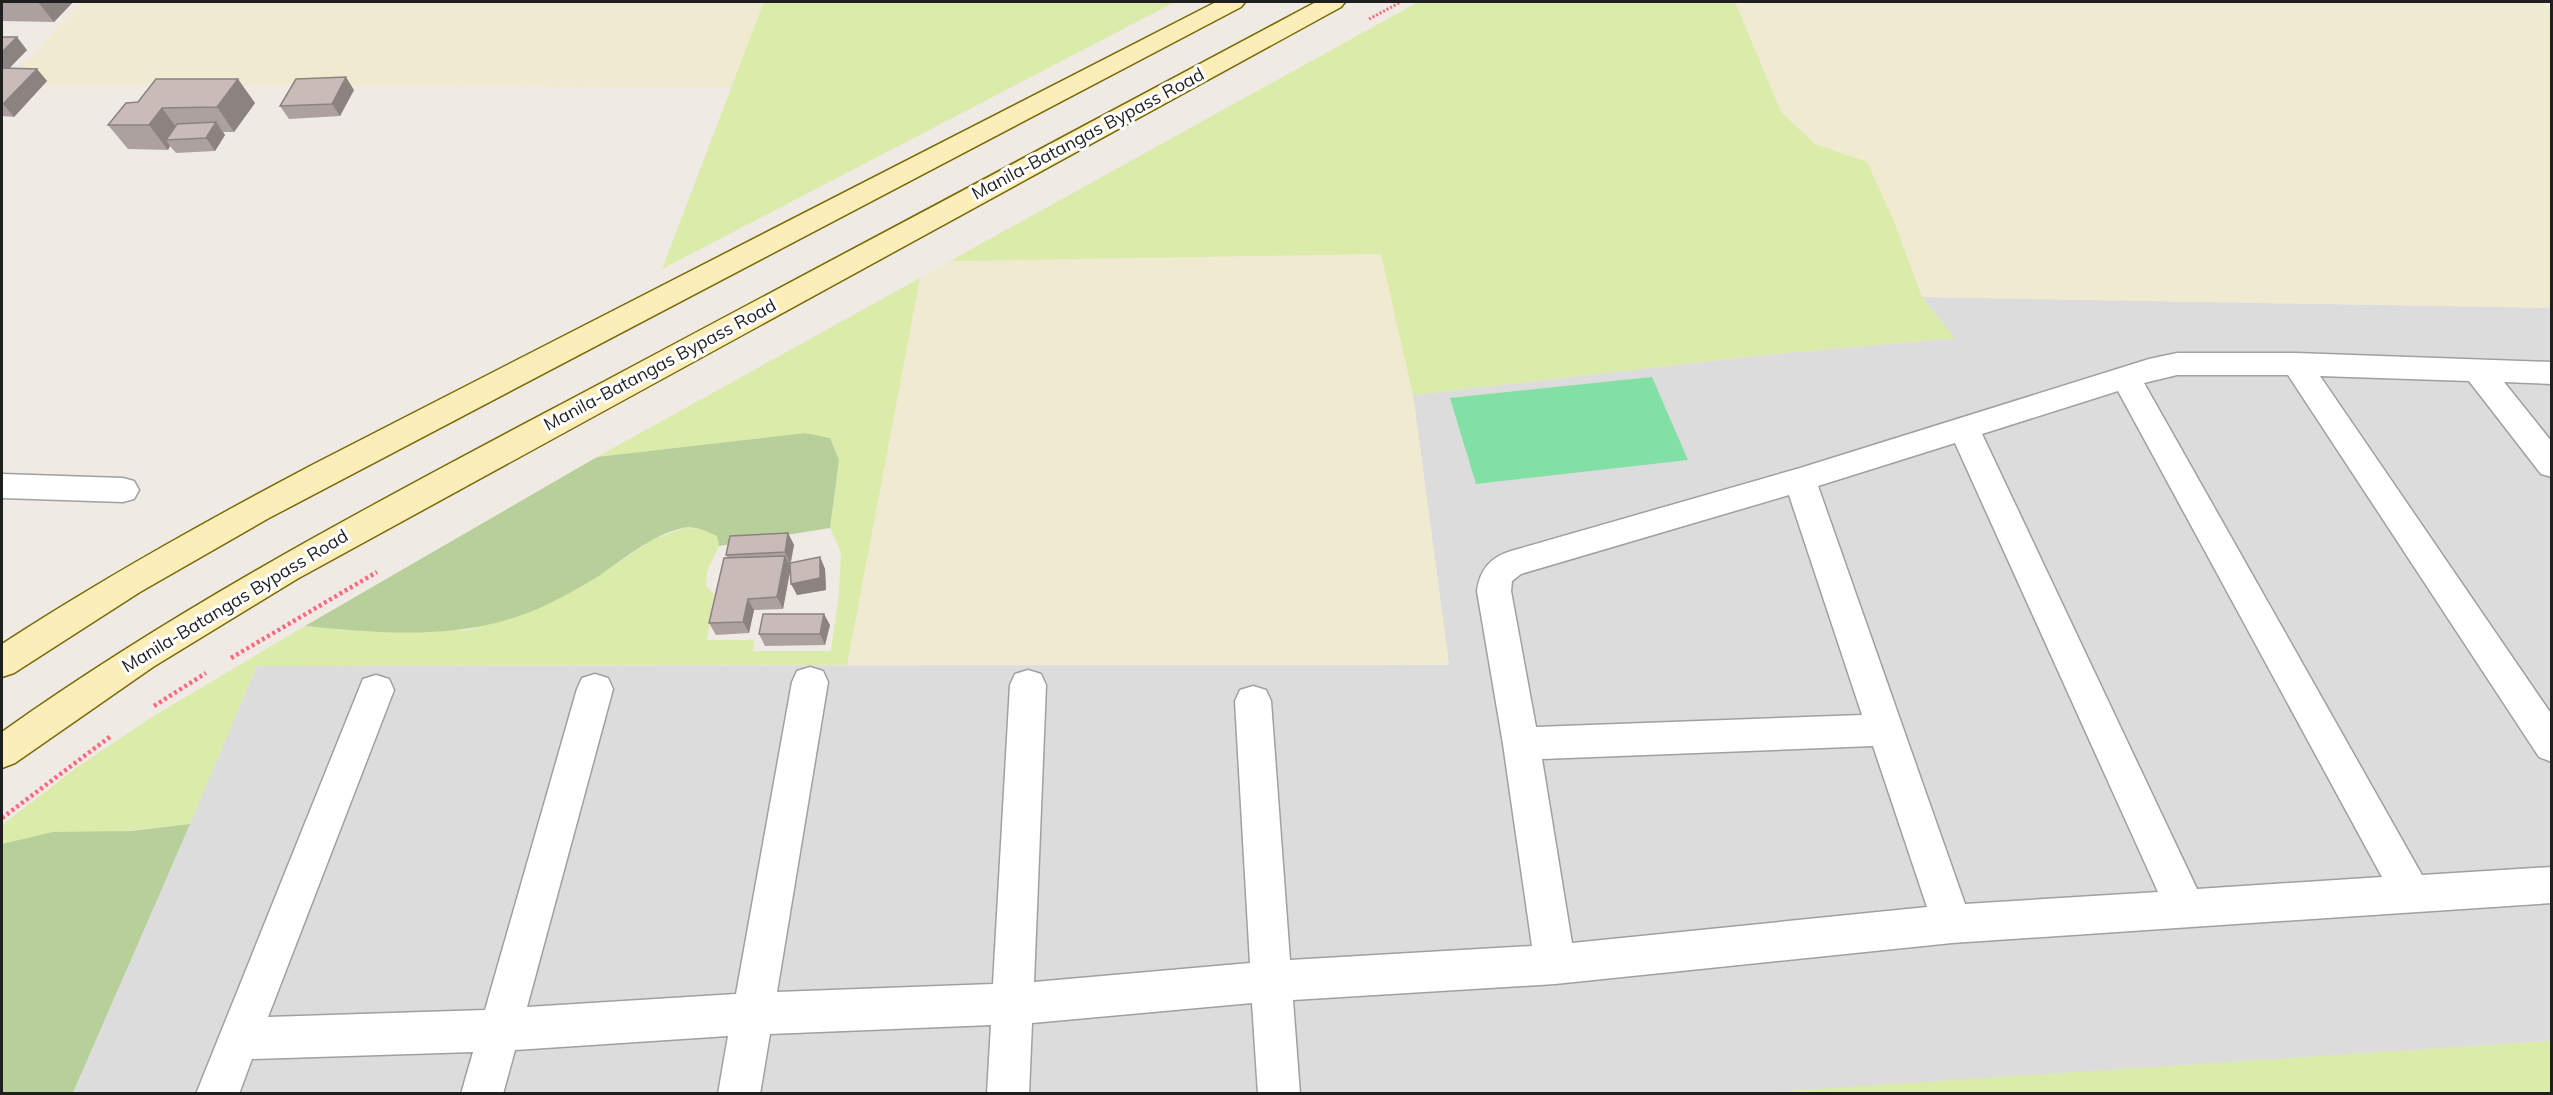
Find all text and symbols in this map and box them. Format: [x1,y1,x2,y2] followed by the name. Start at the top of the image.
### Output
[968,62,1208,205] street label: Manila-Batangas Bypass Road
[540,293,780,436] street label: Manila-Batangas Bypass Road
[117,524,352,677] street label: Manila-Batangas Bypass Road

